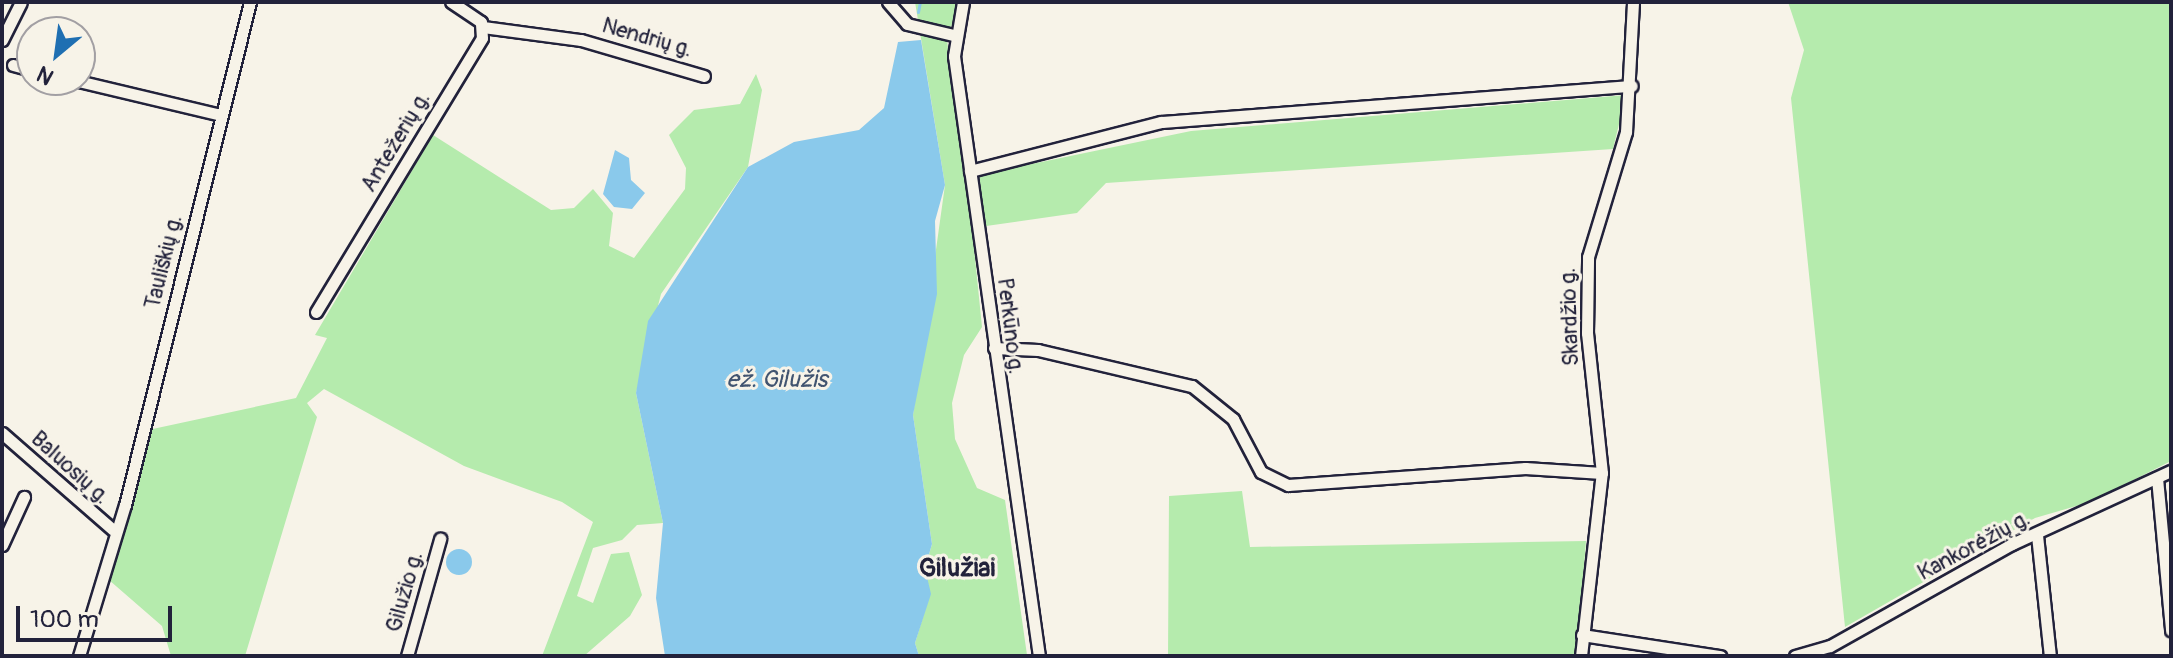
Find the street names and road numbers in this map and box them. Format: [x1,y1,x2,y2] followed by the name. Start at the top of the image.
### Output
[599,13,695,63] street label: Nendrių g.
[356,87,436,197] street label: Antežerių g.
[140,212,188,312] street label: Tauliškių g.
[1555,267,1585,367] street label: Skardžio g.
[991,276,1029,376] street label: Perkūno g.
[25,426,115,510] street label: Baluosių g.
[1913,505,2035,587] street label: Kankorėžių g.
[381,549,429,635] street label: Gilužio g.

